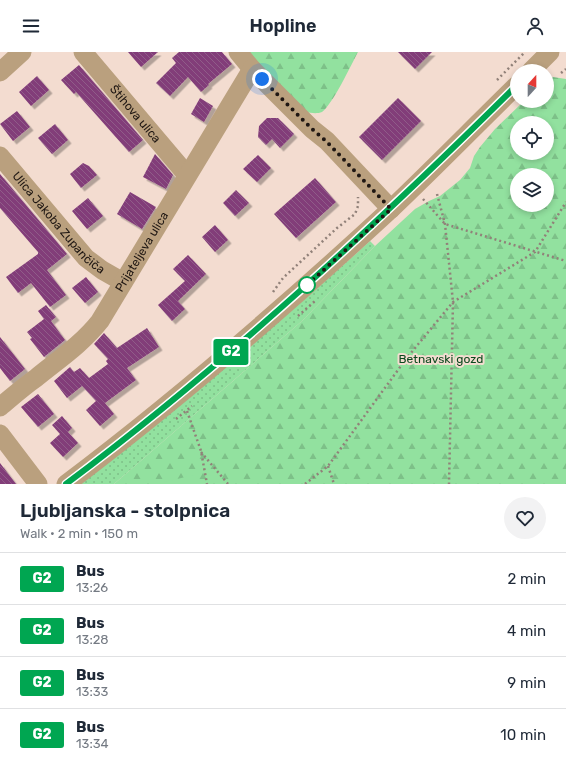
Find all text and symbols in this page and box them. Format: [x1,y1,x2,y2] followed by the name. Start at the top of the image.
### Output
[20,15,42,37] icon: menu
[249,15,317,37] text: Hopline
[524,15,546,37] icon: person
[510,64,554,108] north arrow
[510,64,554,212] map controls
[252,69,272,89] your location
[107,82,164,146] street label: Štihova ulica
[510,116,554,160] button: locate
[510,168,554,212] button: layers
[9,169,108,277] street label: Ulica Jakoba Zupančiča
[112,209,171,294] street label: Prijateljeva ulica
[298,276,316,294] unlabelled marker
[213,339,249,365] line badge: G2
[221,343,241,360] text: G2
[399,352,483,366] park label: Betnavski gozd
[504,497,546,539] button: heart
[20,499,230,522] text: Ljubljanska - stolpnica
[20,526,138,541] text: Walk · 2 min · 150 m
[76,562,104,580] text: Bus
[32,570,52,587] text: G2
[507,570,546,588] text: 2 min
[76,580,108,595] text: 13:26
[76,614,104,632] text: Bus
[32,622,52,639] text: G2
[507,622,546,640] text: 4 min
[76,632,109,647] text: 13:28
[76,666,104,684] text: Bus
[32,674,52,691] text: G2
[507,674,546,692] text: 9 min
[76,684,108,699] text: 13:33
[76,718,104,736] text: Bus
[32,726,52,743] text: G2
[500,726,546,744] text: 10 min
[76,736,109,751] text: 13:34

